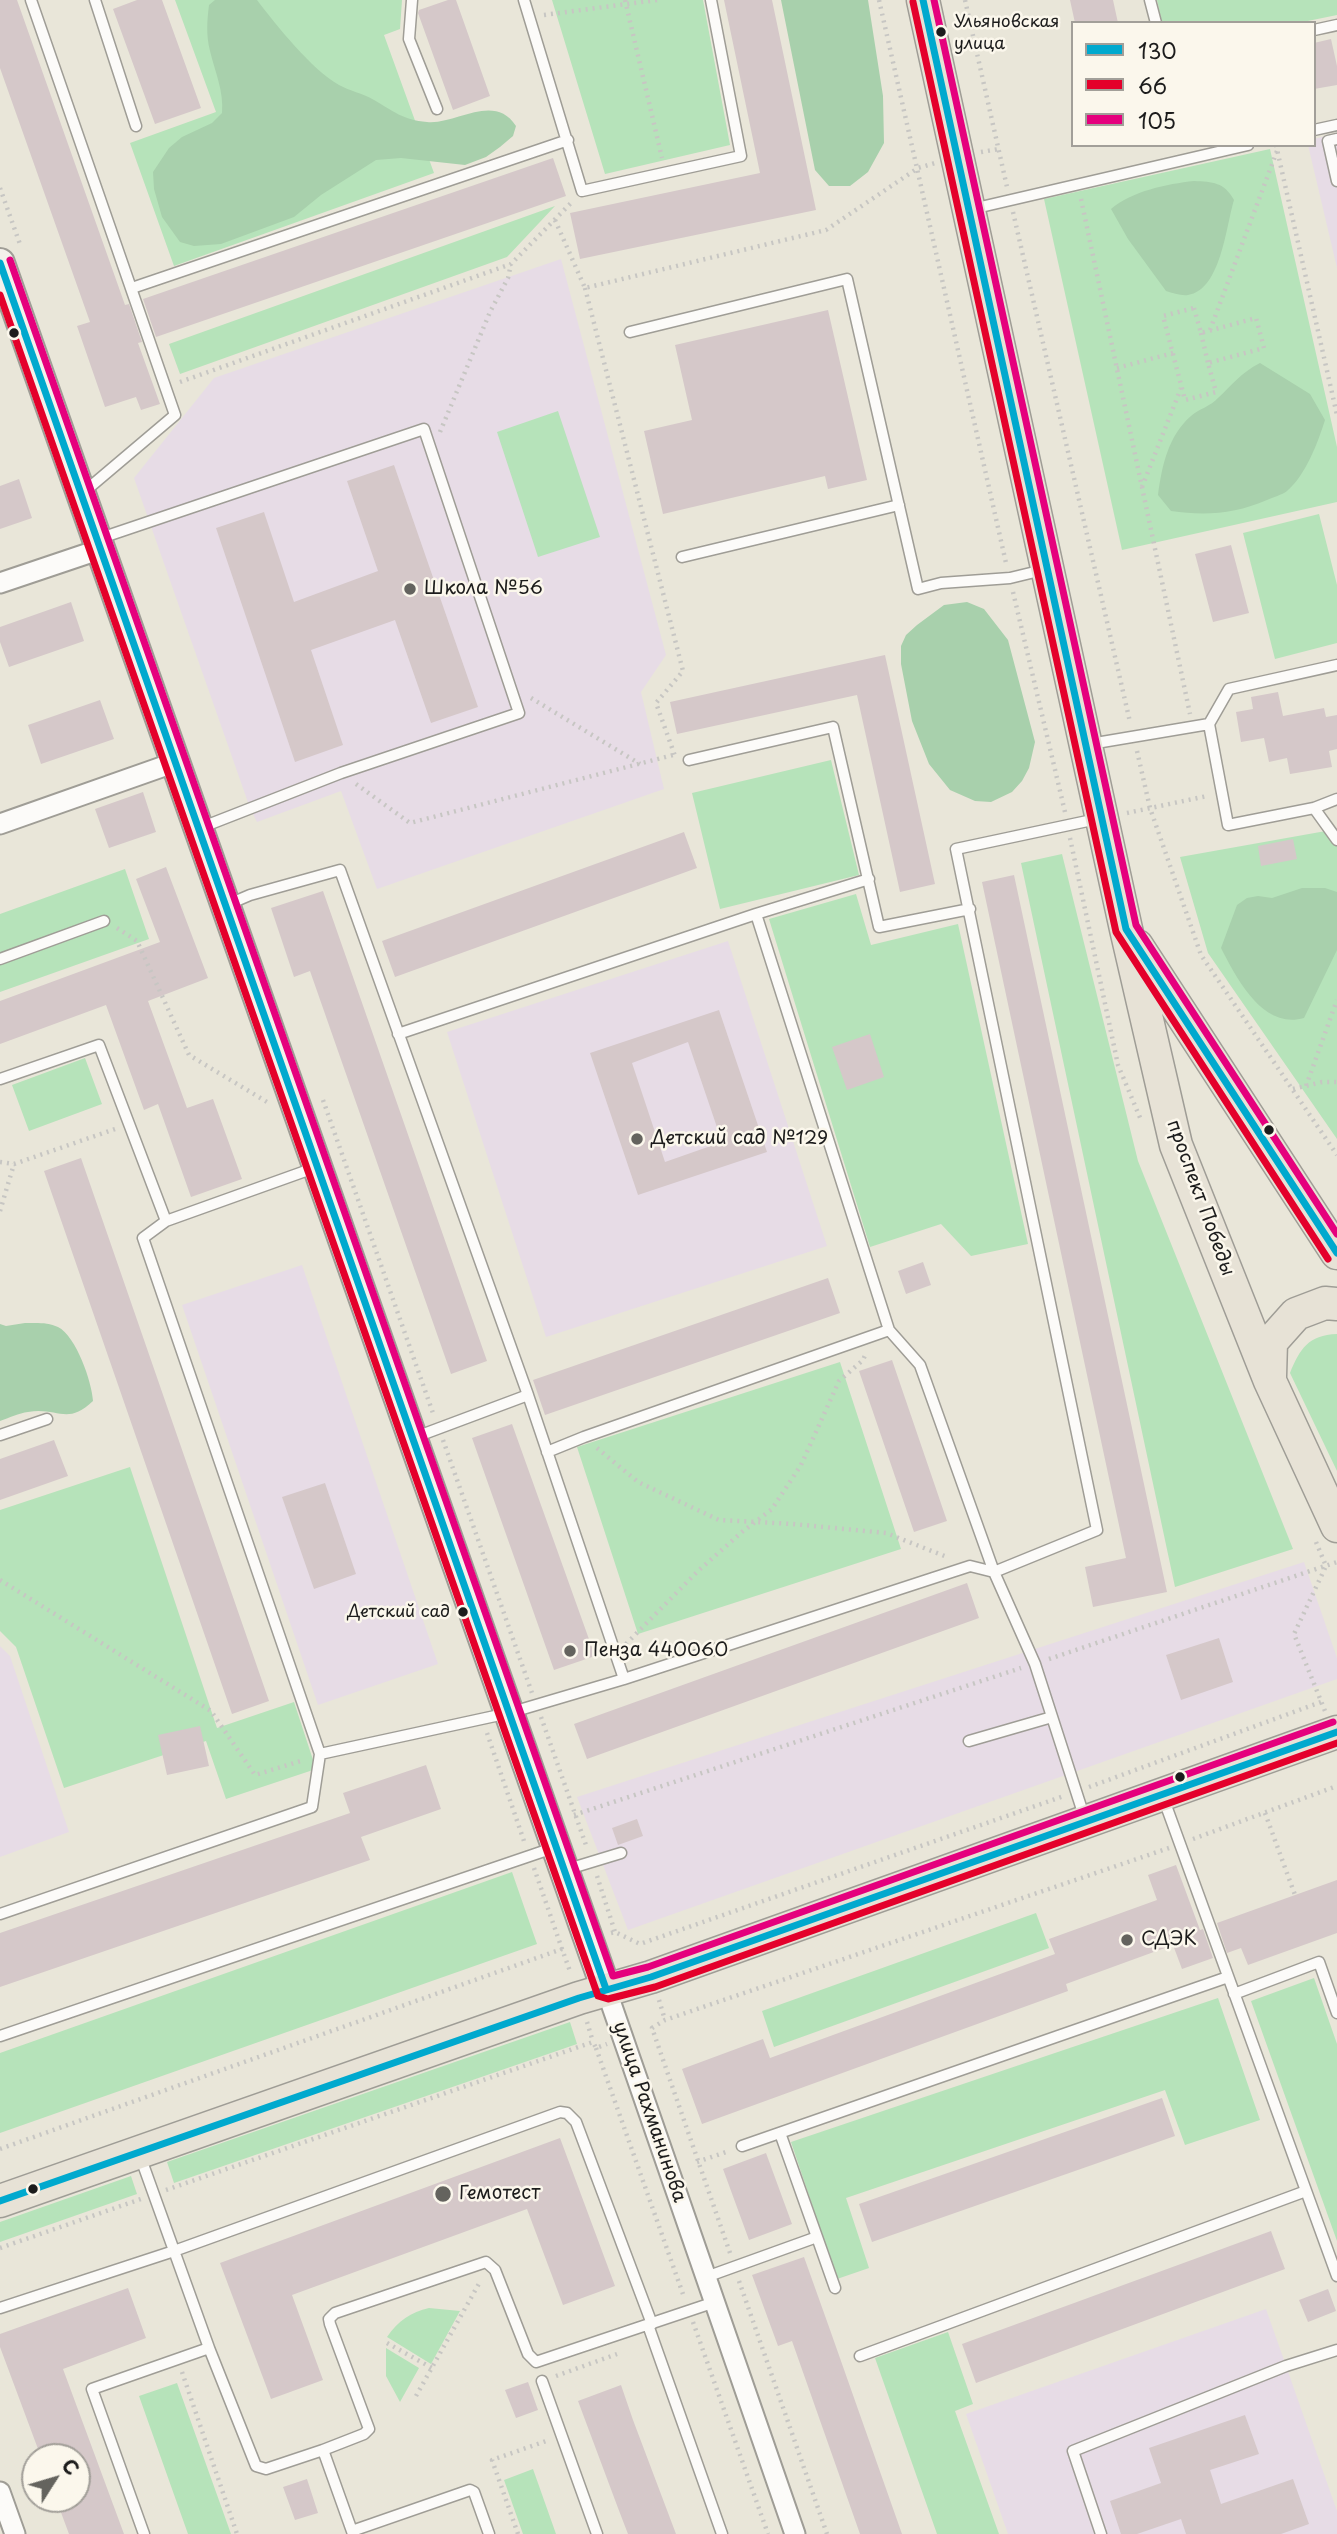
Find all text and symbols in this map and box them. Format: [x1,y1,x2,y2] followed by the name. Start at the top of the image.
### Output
[954,12,1059,52] place label: Ульяновская улица
[1071,21,1316,147] legend
[934,25,948,39] marker: Ульяновская улица
[1138,34,1177,66] text: 130
[1138,69,1167,101] text: 66
[1138,104,1176,136] text: 105
[7,326,21,340] unlabelled marker
[424,578,543,600] place label: Школа №56
[402,581,418,597] marker: Школа №56
[1161,1117,1239,1279] street label: проспект Победы
[1262,1123,1276,1137] unlabelled marker
[651,1128,828,1150] place label: Детский сад №129
[629,1131,645,1147] marker: Детский сад №129
[347,1602,450,1622] place label: Детский сад
[456,1605,470,1619] marker: Детский сад
[584,1640,728,1662] place label: Пенза 440060
[562,1643,578,1659] marker: Пенза 440060
[1173,1770,1187,1784] unlabelled marker
[1141,1929,1197,1951] place label: СДЭК
[1119,1932,1135,1948] marker: СДЭК
[607,2019,691,2205] street label: улица Рахманинова
[26,2182,40,2196] unlabelled marker
[459,2183,540,2205] place label: Гемотест
[433,2184,453,2204] marker: Гемотест
[21,2443,91,2513] north arrow
[56,2452,87,2481] text: С

